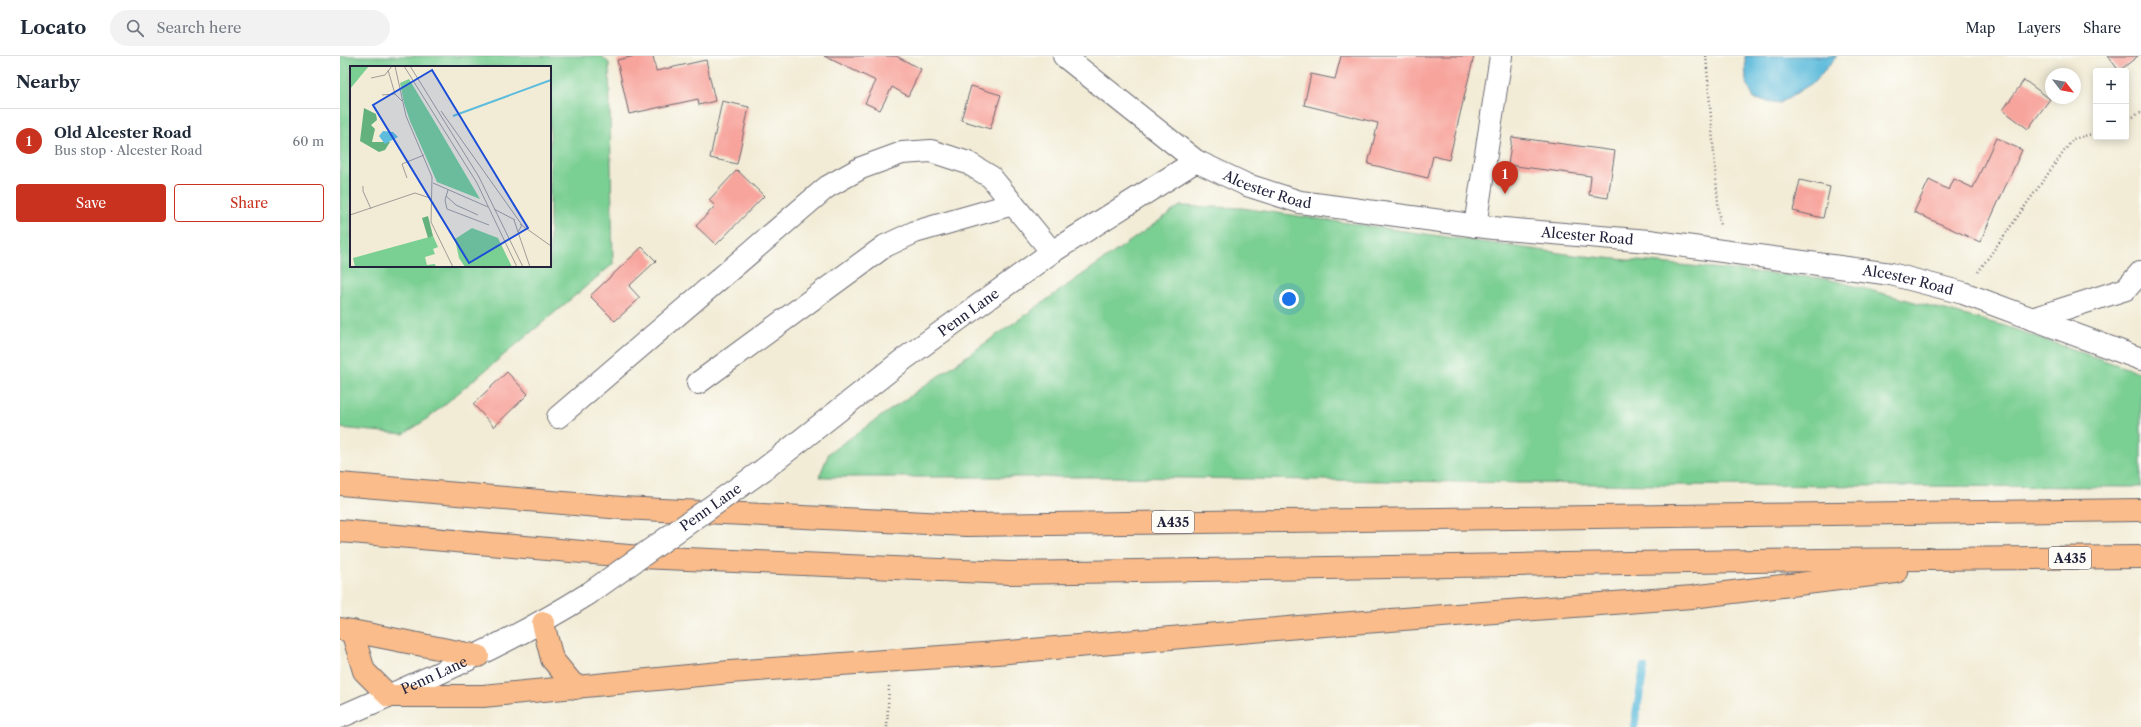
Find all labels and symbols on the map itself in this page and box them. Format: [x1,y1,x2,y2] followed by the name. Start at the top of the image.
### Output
[350,66,551,267] inset map
[2045,68,2081,104] north arrow
[1492,161,1518,194] pin: 1
[1219,166,1313,213] street label: Alcester Road
[1539,223,1635,249] street label: Alcester Road
[1861,261,1956,299] street label: Alcester Road
[934,284,1003,341] street label: Penn Lane
[1279,289,1299,309] your location
[676,479,745,535] street label: Penn Lane
[1152,511,1194,533] road number: A435
[2049,547,2091,569] road number: A435
[398,652,470,698] street label: Penn Lane

